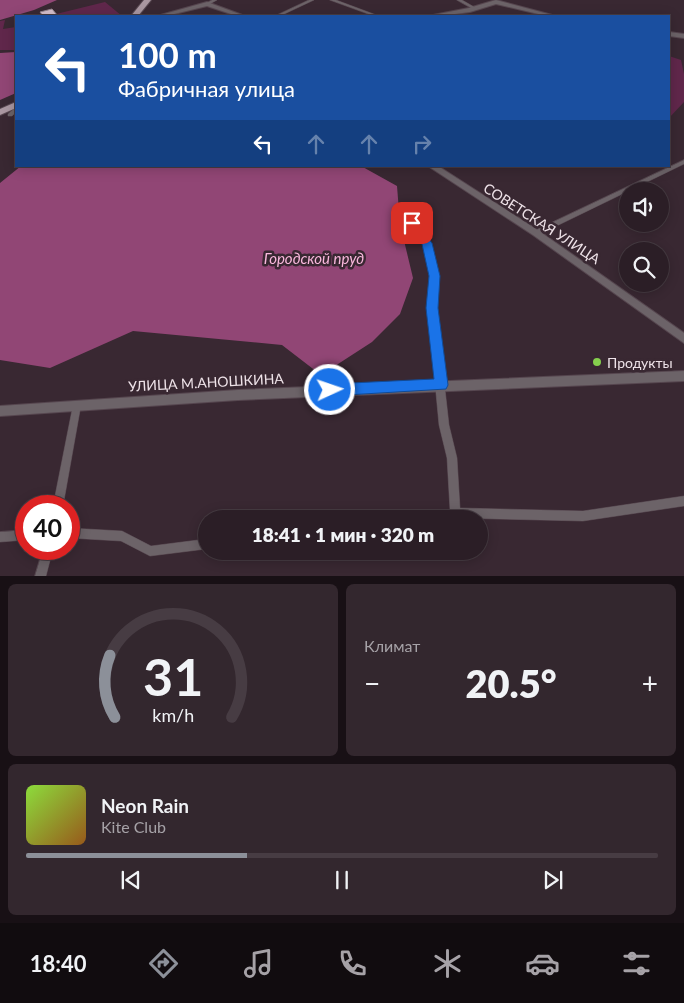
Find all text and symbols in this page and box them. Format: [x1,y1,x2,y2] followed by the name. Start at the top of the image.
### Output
[118,33,217,75] text: 100 m
[35,35,100,100] icon: left
[118,75,295,102] text: Фабричная улица
[249,130,277,158] icon: left
[302,130,330,158] icon: ahead
[355,130,383,158] icon: ahead
[408,130,436,158] icon: right
[481,179,604,267] street label: СОВЕТСКАЯ УЛИЦА
[619,182,669,292] map controls
[619,182,669,232] button: sound
[391,202,433,244] pin
[398,209,426,237] icon: arrive
[619,242,669,292] button: search
[264,249,364,267] water label: Городской пруд
[607,354,673,371] place label: Продукты
[591,356,603,368] marker: Продукты
[303,363,355,415] position arrow
[128,369,285,395] street label: УЛИЦА М.АНОШКИНА
[15,495,80,560] speed limit sign: 40
[252,523,434,546] text: 18:41 · 1 мин · 320 m
[364,636,420,655] text: Климат
[143,645,203,707] text: 31
[465,660,557,706] text: 20.5°
[364,666,380,700] text: −
[642,666,658,700] text: +
[152,704,194,726] text: km/h
[101,794,189,817] text: Neon Rain
[101,817,166,836] text: Kite Club
[117,866,145,894] icon: previous
[328,866,356,894] icon: pause
[539,866,567,894] icon: next
[146,946,181,981] icon: directions
[241,946,276,981] icon: music
[335,946,370,981] icon: phone
[430,946,465,981] icon: climate
[525,946,560,981] icon: car
[619,946,654,981] icon: filters
[30,950,87,977] text: 18:40

